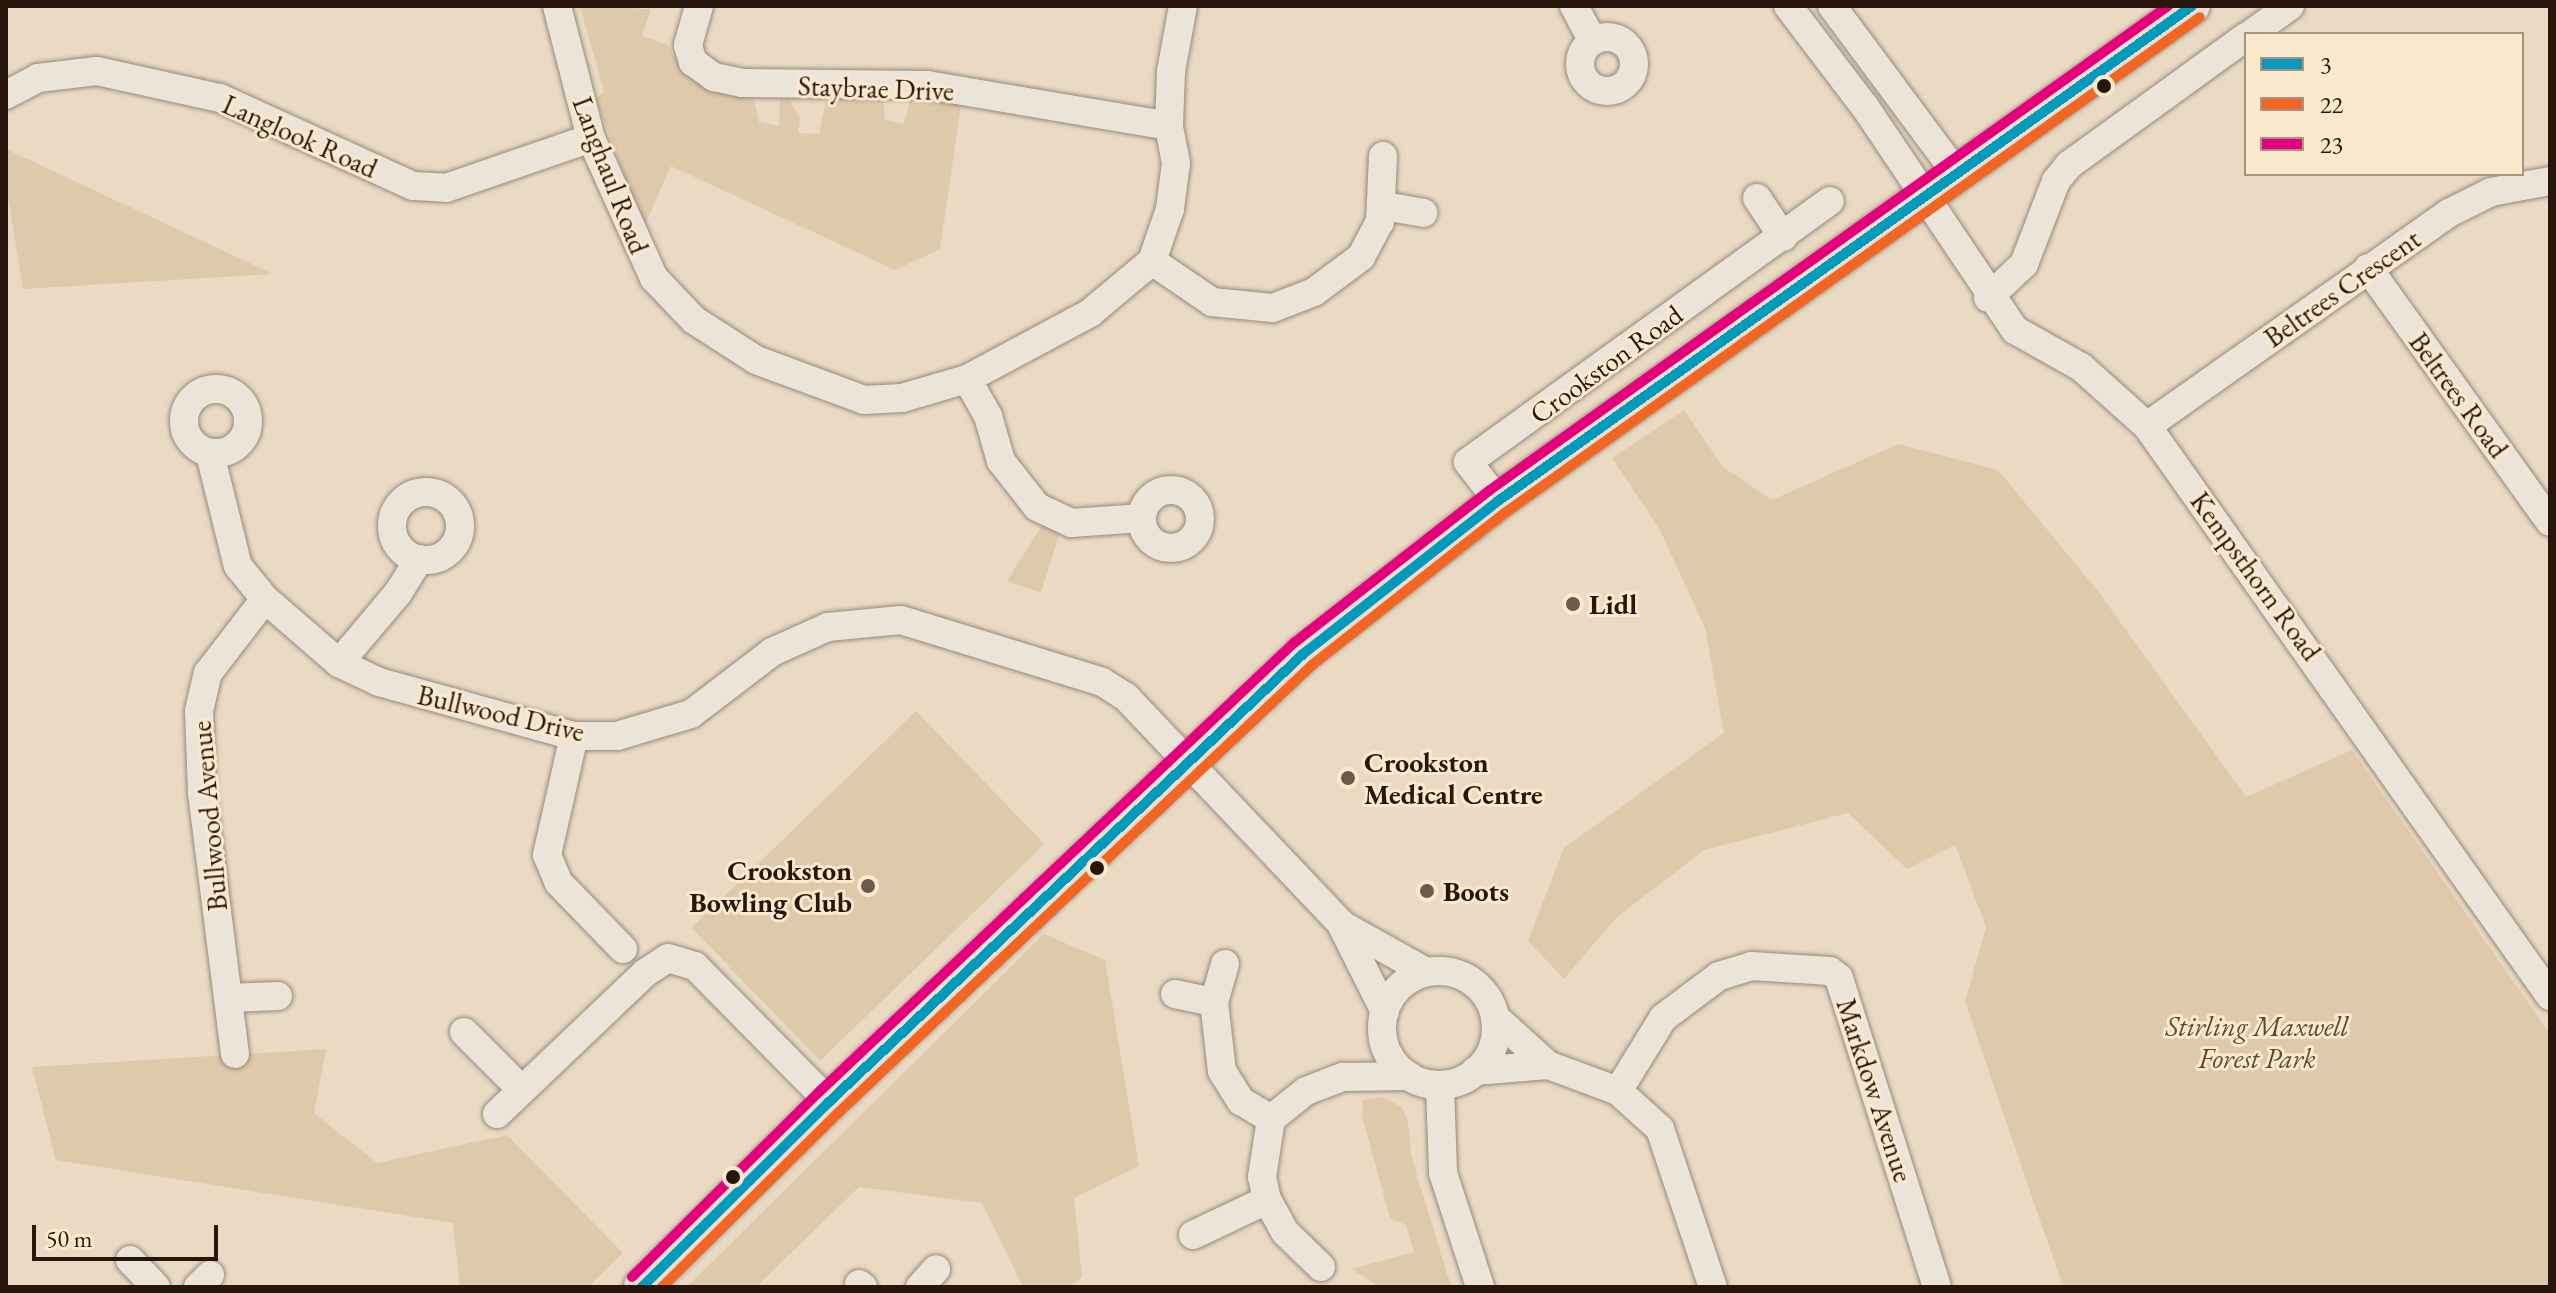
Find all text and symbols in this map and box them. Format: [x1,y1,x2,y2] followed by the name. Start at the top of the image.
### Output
[2244,32,2524,176] legend
[2320,49,2332,80] text: 3
[797,68,955,108] street label: Staybrae Drive
[2096,78,2112,94] unlabelled marker
[217,87,383,185] street label: Langlook Road
[2320,89,2343,120] text: 22
[566,92,656,258] street label: Langhaul Road
[2320,129,2343,160] text: 23
[2257,222,2427,354] street label: Beltrees Crescent
[1523,297,1689,431] street label: Crookston Road
[2402,326,2516,464] street label: Beltrees Road
[2183,485,2329,667] street label: Kempsthorn Road
[1589,587,1637,621] place label: Lidl
[1564,595,1582,613] marker: Lidl
[414,677,588,749] street label: Bullwood Drive
[184,719,234,913] street label: Bullwood Avenue
[1364,745,1543,811] place label: Crookston Medical Centre
[1339,769,1357,787] marker: Crookston Medical Centre
[689,853,852,919] place label: Crookston Bowling Club
[1089,860,1105,876] unlabelled marker
[1443,874,1509,908] place label: Boots
[859,877,877,895] marker: Crookston Bowling Club
[1418,882,1436,900] marker: Boots
[1830,994,1920,1186] street label: Markdow Avenue
[2165,1009,2349,1075] park label: Stirling Maxwell Forest Park
[725,1169,741,1185] unlabelled marker
[36,1209,222,1259] scale bar
[46,1223,93,1254] text: 50 m

